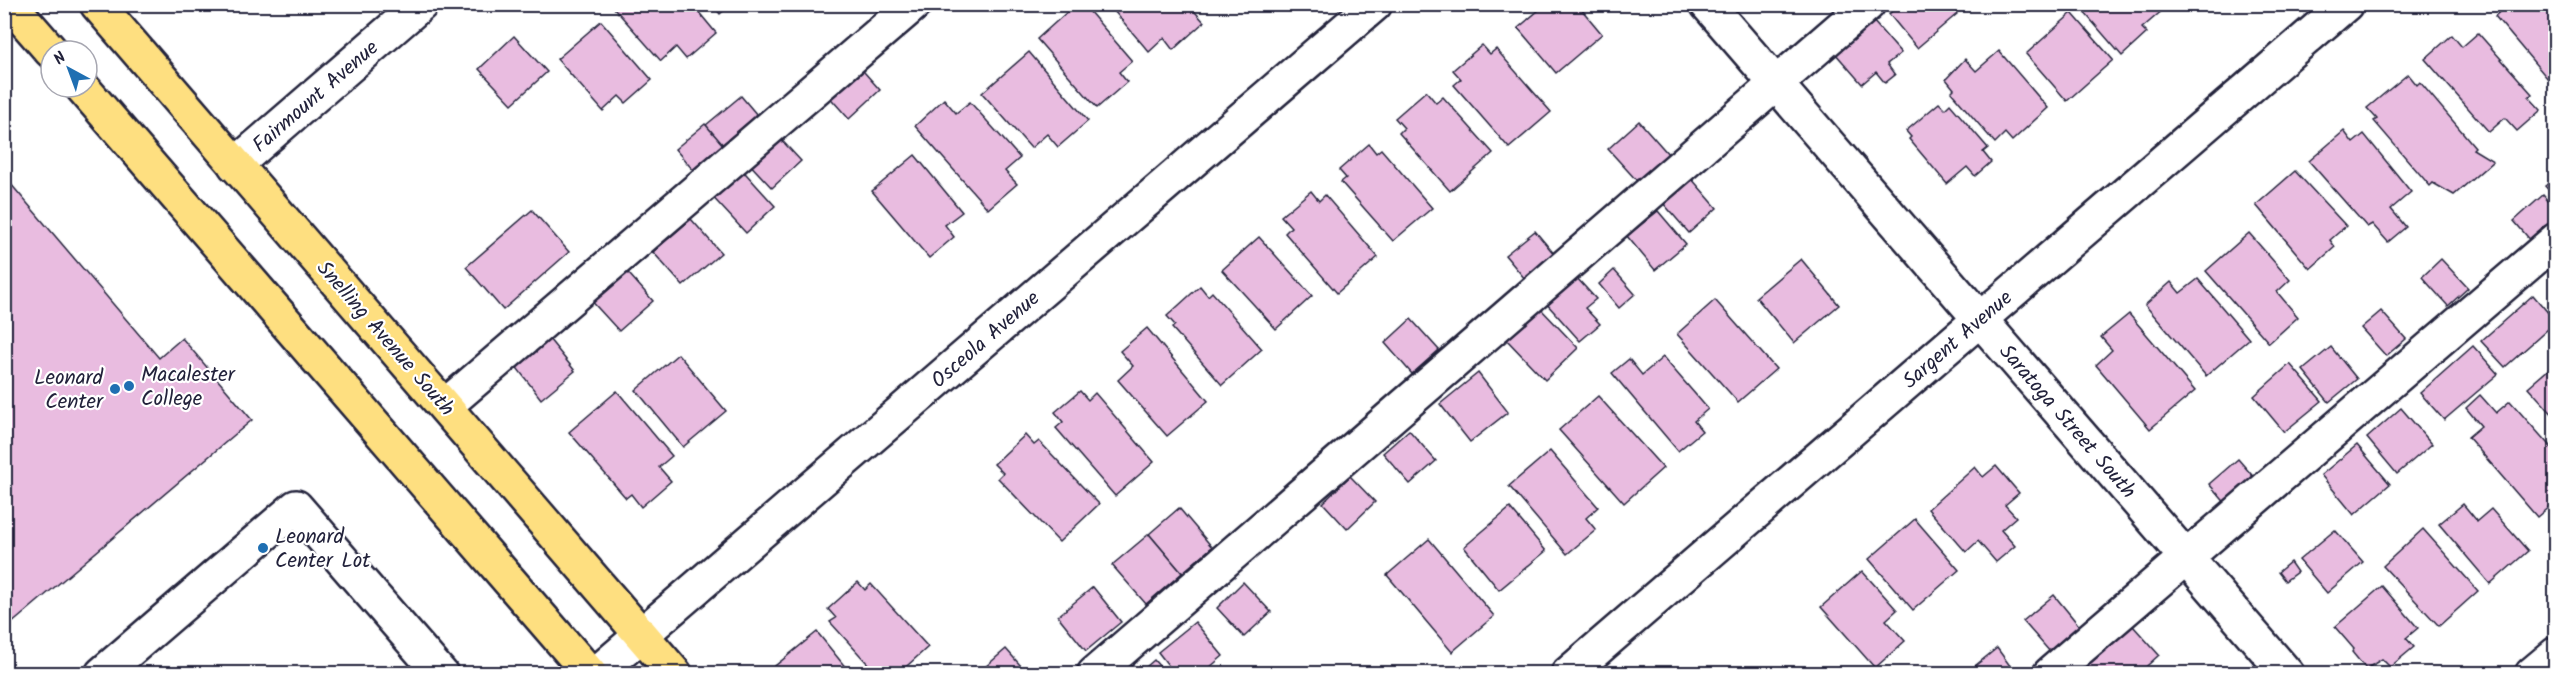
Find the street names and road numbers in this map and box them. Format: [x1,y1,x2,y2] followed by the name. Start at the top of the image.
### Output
[245,32,387,162] street label: Fairmount Avenue
[308,254,462,424] street label: Snelling Avenue South
[1895,282,2021,398] street label: Sargent Avenue
[924,283,1048,397] street label: Osceola Avenue
[1990,337,2143,507] street label: Saratoga Street South

